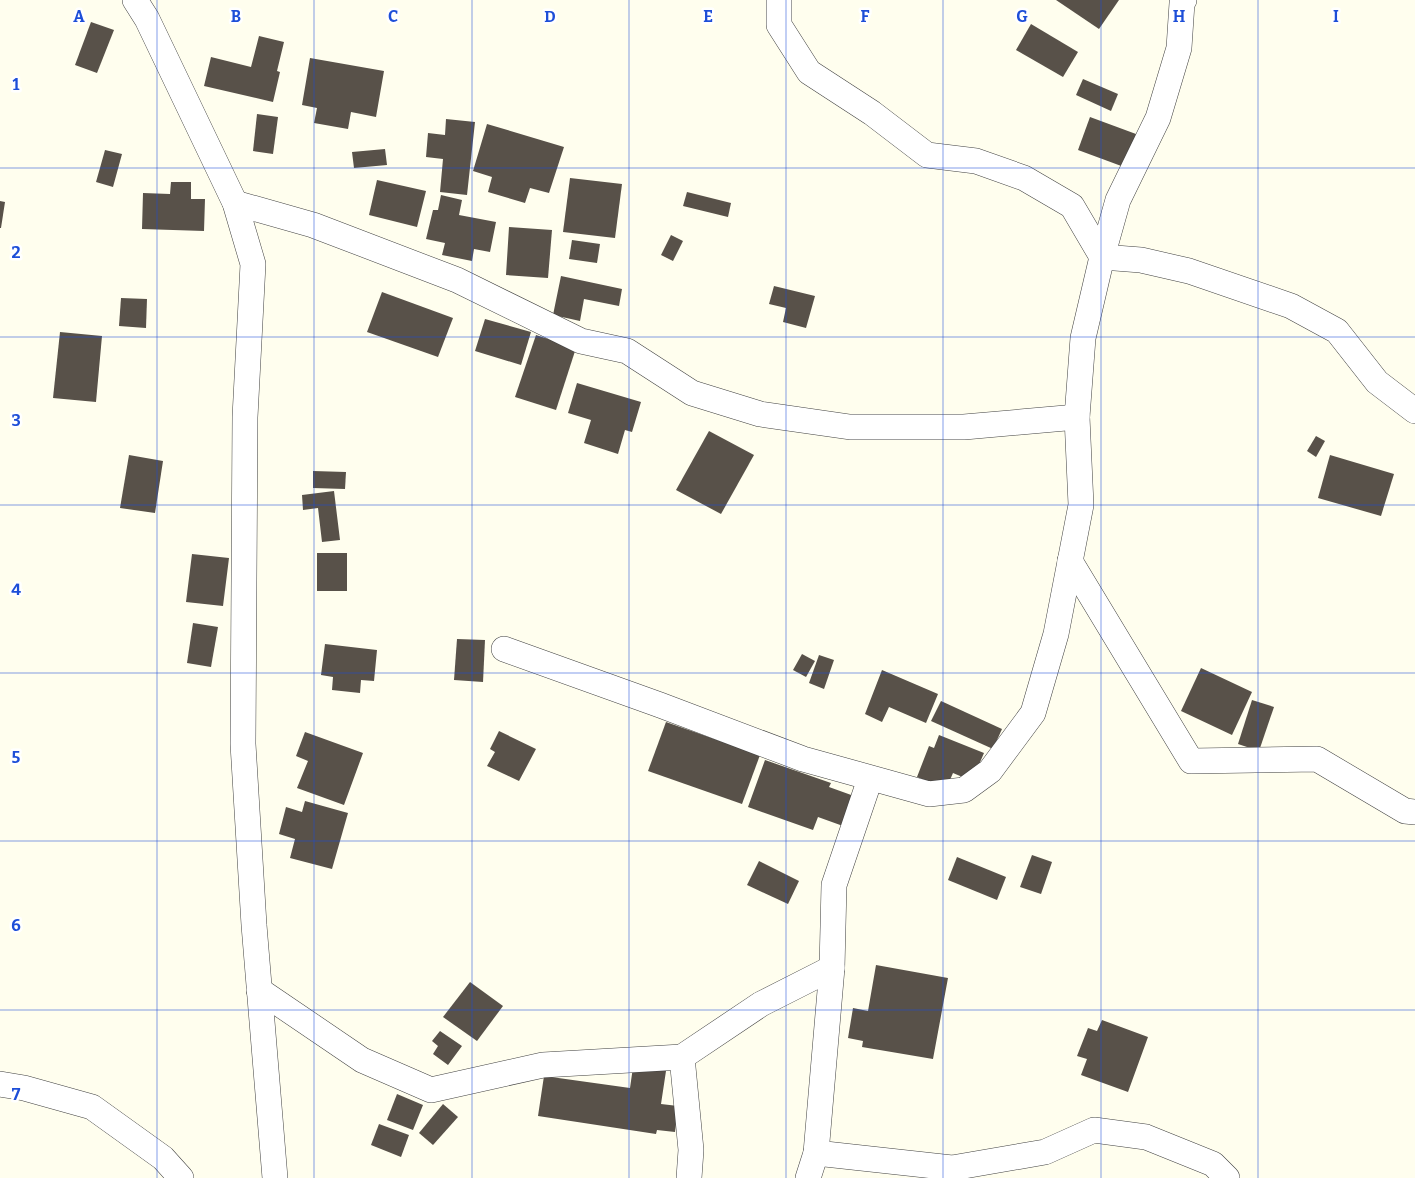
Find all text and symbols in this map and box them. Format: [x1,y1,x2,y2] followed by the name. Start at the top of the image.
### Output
[73,7,85,26] text: A
[231,7,241,26] text: B
[388,7,398,26] text: C
[544,7,556,26] text: D
[703,7,713,26] text: E
[861,7,870,26] text: F
[1016,7,1028,26] text: G
[1173,7,1186,26] text: H
[1333,7,1339,26] text: I
[13,75,20,94] text: 1
[11,243,21,262] text: 2
[11,411,21,430] text: 3
[11,580,21,599] text: 4
[12,748,21,767] text: 5
[11,916,21,935] text: 6
[12,1085,21,1104] text: 7

